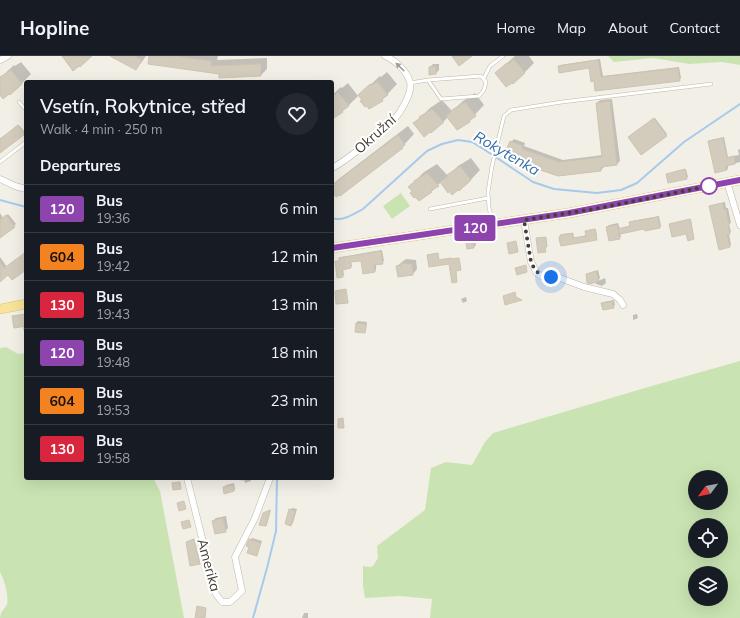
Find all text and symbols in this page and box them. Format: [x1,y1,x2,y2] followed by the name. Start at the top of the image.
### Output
[20,16,90,40] text: Hopline
[496,19,535,37] text: Home
[557,19,586,37] text: Map
[608,19,648,37] text: About
[670,19,720,37] text: Contact
[395,63,405,72] one-way arrow
[276,93,318,135] button: heart
[40,94,246,118] text: Vsetín, Rokytnice, střed
[350,110,400,157] street label: Okružní
[40,121,162,137] text: Walk · 4 min · 250 m
[471,126,543,180] water label: Rokytenka
[40,156,121,175] text: Departures
[700,177,718,195] unlabelled marker
[96,191,123,210] text: Bus
[280,199,318,218] text: 6 min
[49,200,75,218] text: 120
[96,210,130,226] text: 19:36
[452,215,498,241] line badge: 120
[462,219,488,237] text: 120
[96,239,123,258] text: Bus
[271,247,318,266] text: 12 min
[49,248,75,266] text: 604
[96,258,130,274] text: 19:42
[541,267,561,287] your location
[96,287,123,306] text: Bus
[271,295,318,314] text: 13 min
[49,296,75,314] text: 130
[96,306,130,322] text: 19:43
[96,335,123,354] text: Bus
[271,343,318,362] text: 18 min
[49,344,75,362] text: 120
[96,354,130,370] text: 19:48
[96,383,123,402] text: Bus
[271,391,318,410] text: 23 min
[49,392,75,410] text: 604
[96,402,130,418] text: 19:53
[96,431,123,450] text: Bus
[271,439,318,458] text: 28 min
[49,440,75,458] text: 130
[96,450,130,466] text: 19:58
[688,470,728,510] north arrow
[688,470,728,606] map controls
[688,518,728,558] button: locate
[193,537,225,593] street label: Amerika
[688,566,728,606] button: layers

